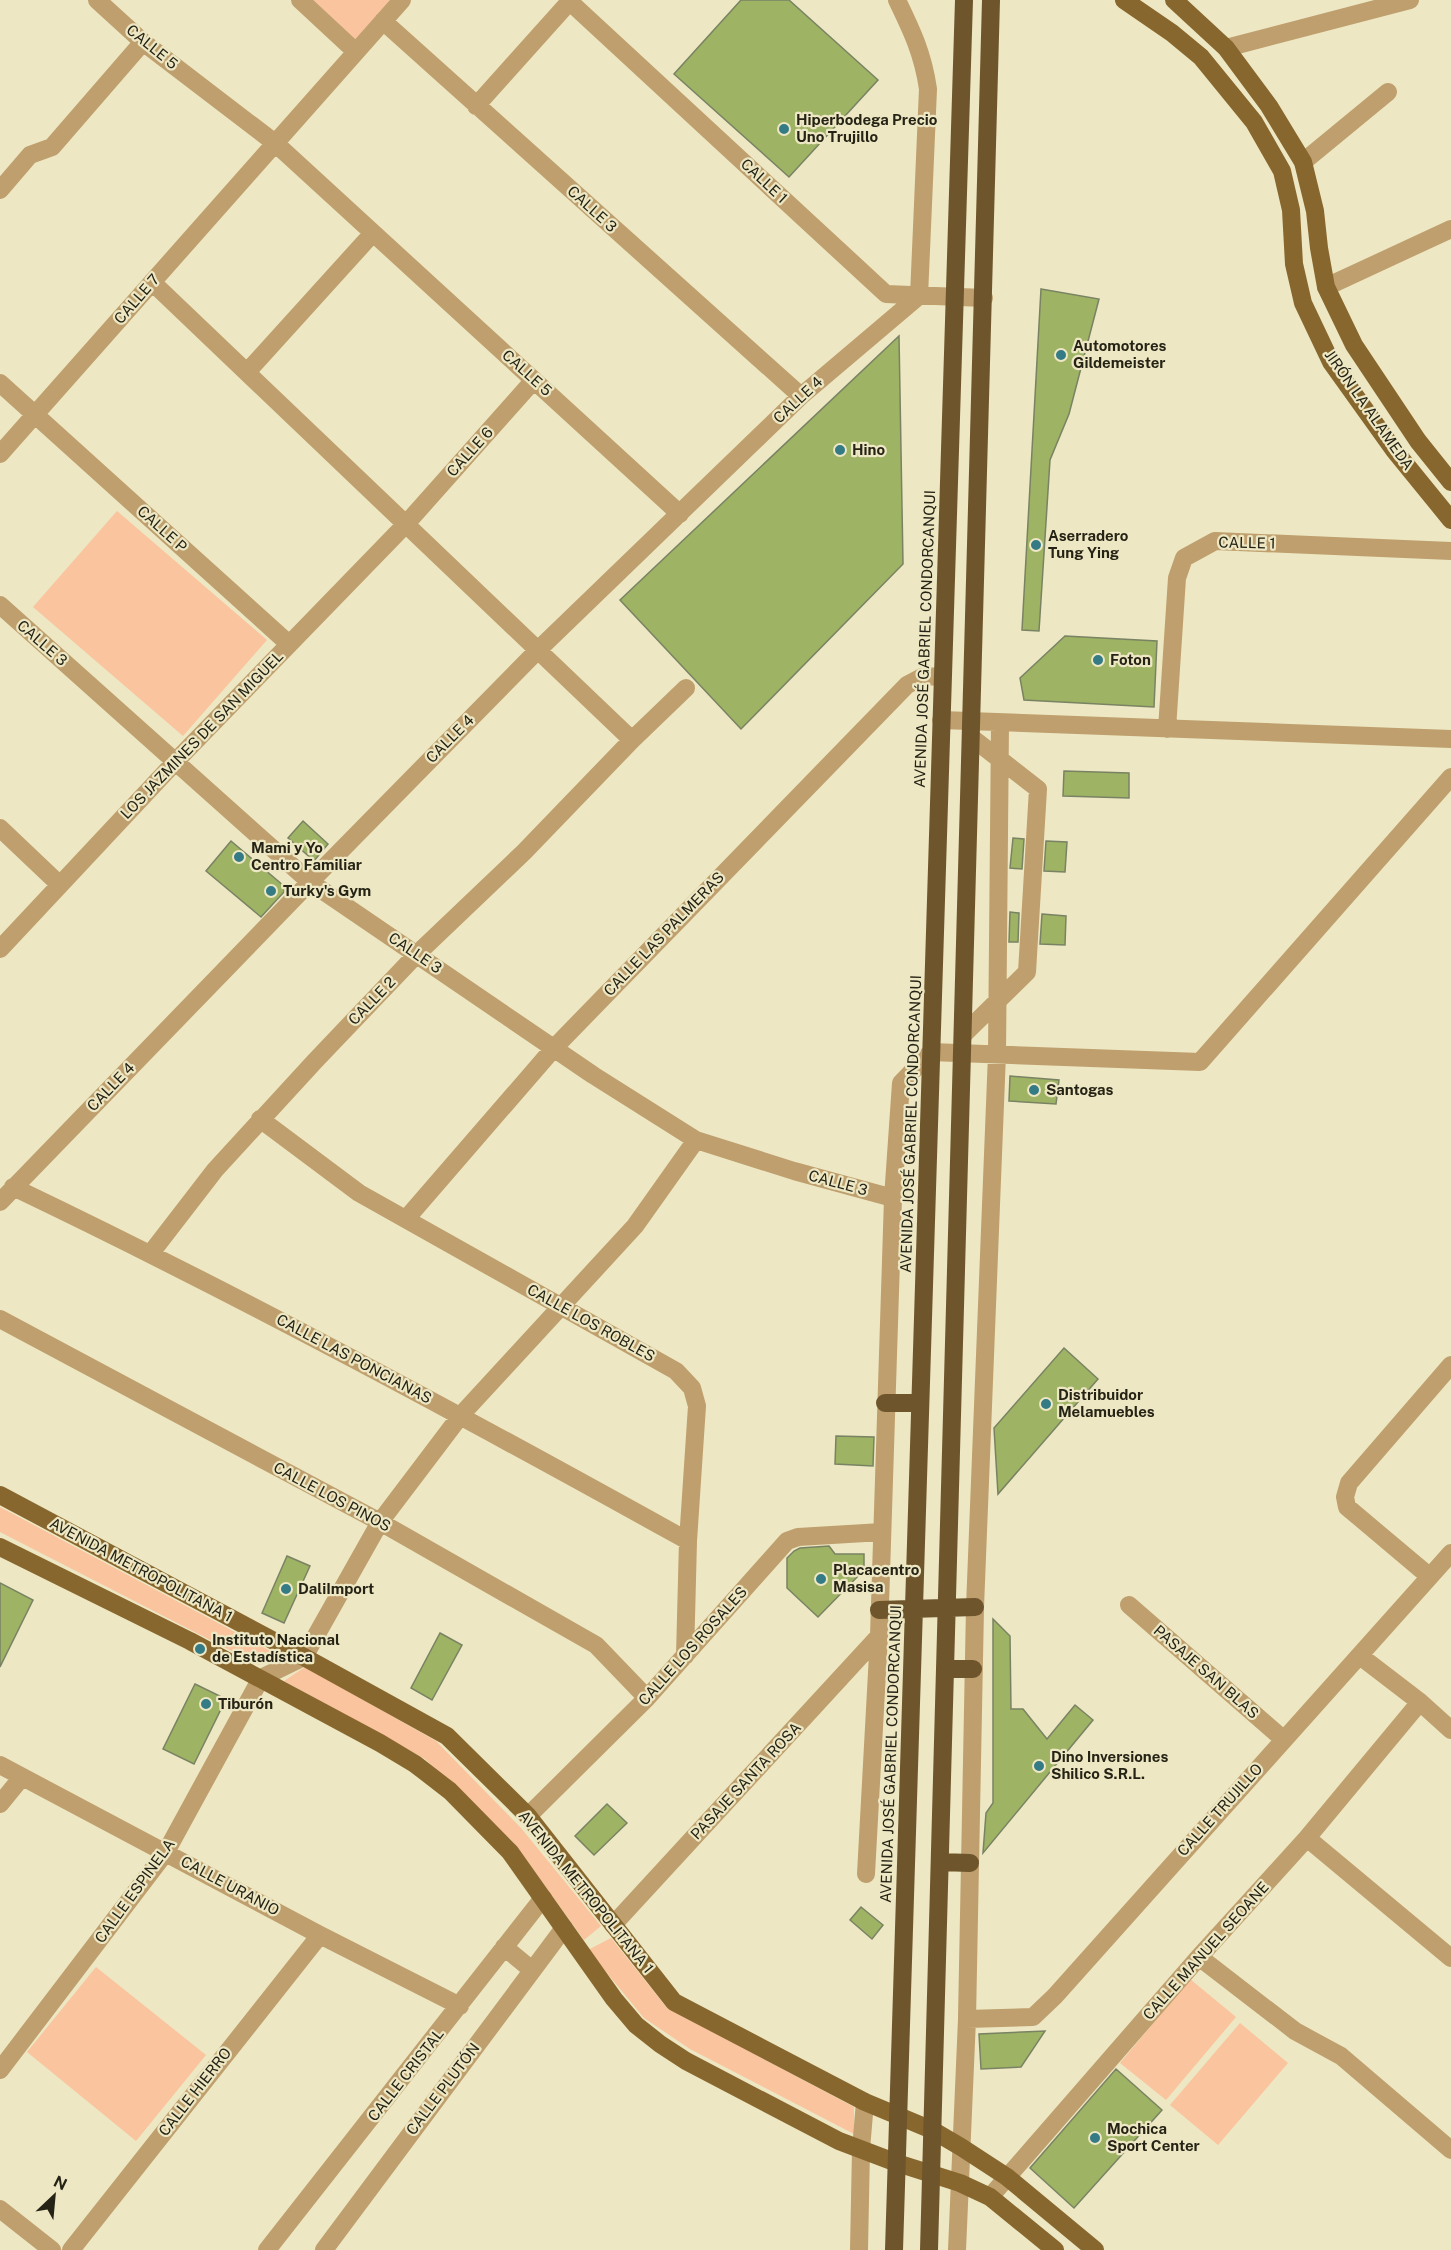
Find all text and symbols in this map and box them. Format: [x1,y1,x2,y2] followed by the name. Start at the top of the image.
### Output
[123,21,181,72] street label: CALLE 5
[796,111,938,145] place label: Hiperbodega Precio Uno Trujillo
[777,122,791,136] marker: Hiperbodega Precio Uno Trujillo
[738,155,791,206] street label: CALLE 1
[564,182,621,235] street label: CALLE 3
[111,270,163,327] street label: CALLE 7
[1073,337,1167,371] place label: Automotores Gildemeister
[499,346,556,399] street label: CALLE 5
[1322,346,1418,473] street label: JIRÓN LA ALAMEDA
[1054,348,1068,362] marker: Automotores Gildemeister
[770,373,826,426] street label: CALLE 4
[443,424,496,480] street label: CALLE 6
[852,441,885,458] place label: Hino
[833,443,847,457] marker: Hino
[911,490,938,788] street label: AVENIDA JOSÉ GABRIEL CONDORCANQUI
[134,502,191,556] street label: CALLE P
[1048,527,1129,561] place label: Aserradero Tung Ying
[1218,534,1276,551] street label: CALLE 1
[1029,538,1043,552] marker: Aserradero Tung Ying
[14,616,71,669] street label: CALLE 3
[117,647,286,822] street label: LOS JAZMINES DE SAN MIGUEL
[1110,651,1151,668] place label: Foton
[1091,653,1105,667] marker: Foton
[422,711,477,766] street label: CALLE 4
[251,839,362,873] place label: Mami y Yo Centro Familiar
[232,850,246,864] marker: Mami y Yo Centro Familiar
[600,868,727,999] street label: CALLE LAS PALMERAS
[283,882,371,899] place label: Turky's Gym
[264,884,278,898] marker: Turky's Gym
[385,929,445,977] street label: CALLE 3
[345,973,399,1028] street label: CALLE 2
[897,975,924,1273] street label: AVENIDA JOSÉ GABRIEL CONDORCANQUI
[84,1059,138,1114] street label: CALLE 4
[1046,1081,1114,1098] place label: Santogas
[1027,1083,1041,1097] marker: Santogas
[807,1166,870,1199] street label: CALLE 3
[524,1280,658,1365] street label: CALLE LOS ROBLES
[274,1310,435,1407] street label: CALLE LAS PONCIANAS
[1058,1386,1155,1420] place label: Distribuidor Melamuebles
[1039,1397,1053,1411] marker: Distribuidor Melamuebles
[271,1458,394,1535] street label: CALLE LOS PINOS
[47,1514,235,1625] street label: AVENIDA METROPOLITANA 1
[833,1561,920,1595] place label: Placacentro Masisa
[814,1572,828,1586] marker: Placacentro Masisa
[298,1580,374,1597] place label: DaliImport
[279,1582,293,1596] marker: DaliImport
[635,1583,750,1708] street label: CALLE LOS ROSALES
[877,1605,904,1903] street label: AVENIDA JOSÉ GABRIEL CONDORCANQUI
[1150,1621,1262,1722] street label: PASAJE SAN BLAS
[212,1631,340,1665] place label: Instituto Nacional de Estadística
[193,1642,207,1656] marker: Instituto Nacional de Estadística
[218,1695,273,1712] place label: Tiburón
[199,1697,213,1711] marker: Tiburón
[687,1718,804,1843] street label: PASAJE SANTA ROSA
[1051,1748,1168,1782] place label: Dino Inversiones Shilico S.R.L.
[1032,1759,1046,1773] marker: Dino Inversiones Shilico S.R.L.
[1174,1760,1266,1859] street label: CALLE TRUJILLO
[515,1807,657,1976] street label: AVENIDA METROPOLITANA 1
[91,1835,178,1946] street label: CALLE ESPINELA
[178,1852,282,1919] street label: CALLE URANIO
[1139,1878,1272,2023] street label: CALLE MANUEL SEOANE
[364,2025,447,2124] street label: CALLE CRISTAL
[402,2039,483,2138] street label: CALLE PLUTÓN
[155,2044,234,2139] street label: CALLE HIERRO
[1107,2120,1200,2154] place label: Mochica Sport Center
[1088,2131,1102,2145] marker: Mochica Sport Center
[24,2166,84,2226] north arrow
[51,2172,70,2194] text: N

